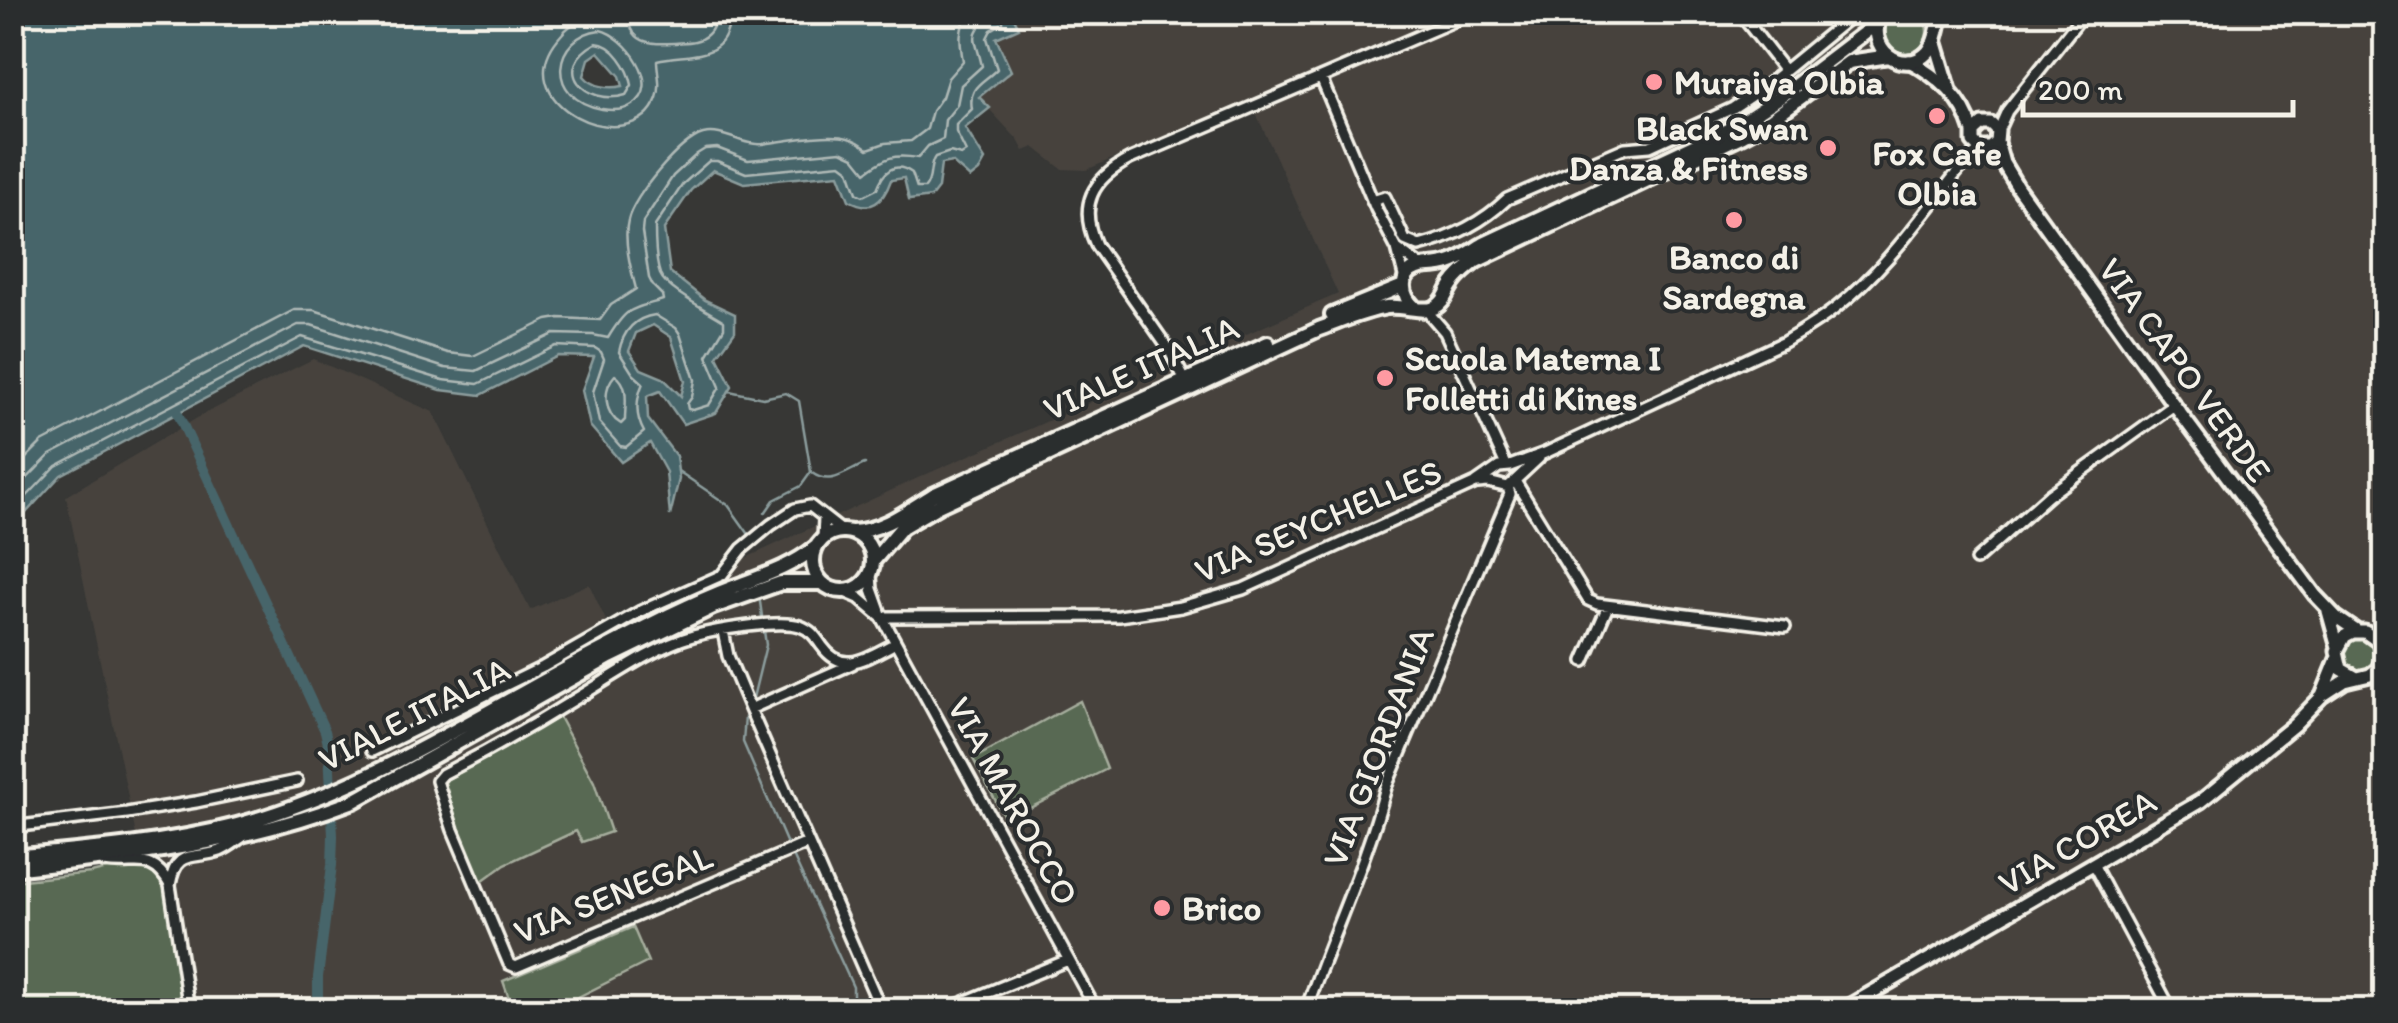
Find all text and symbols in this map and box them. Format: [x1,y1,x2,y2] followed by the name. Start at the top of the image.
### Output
[2023,55,2293,117] scale bar
[1674,61,1885,103] place label: Muraiya Olbia
[1643,71,1665,93] marker: Muraiya Olbia
[2038,71,2123,108] text: 200 m
[1926,105,1948,127] marker: Fox Cafe Olbia
[1569,107,1808,189] place label: Black Swan Danza & Fitness
[1872,132,2002,214] place label: Fox Cafe Olbia
[1817,137,1839,159] marker: Black Swan Danza & Fitness
[1723,209,1745,231] marker: Banco di Sardegna
[1662,236,1806,318] place label: Banco di Sardegna
[2090,250,2280,490] street label: VIA CAPO VERDE
[1037,306,1245,430] street label: VIALE ITALIA
[1405,337,1661,419] place label: Scuola Materna I Folletti di Kines
[1374,367,1396,389] marker: Scuola Materna I Folletti di Kines
[1188,450,1448,592] street label: VIA SEYCHELLES
[1313,621,1443,873] street label: VIA GIORDANIA
[311,648,517,780] street label: VIALE ITALIA
[938,689,1088,913] street label: VIA MAROCCO
[1991,780,2163,904] street label: VIA COREA
[508,835,719,953] street label: VIA SENEGAL
[1182,887,1261,929] place label: Brico
[1151,897,1173,919] marker: Brico

